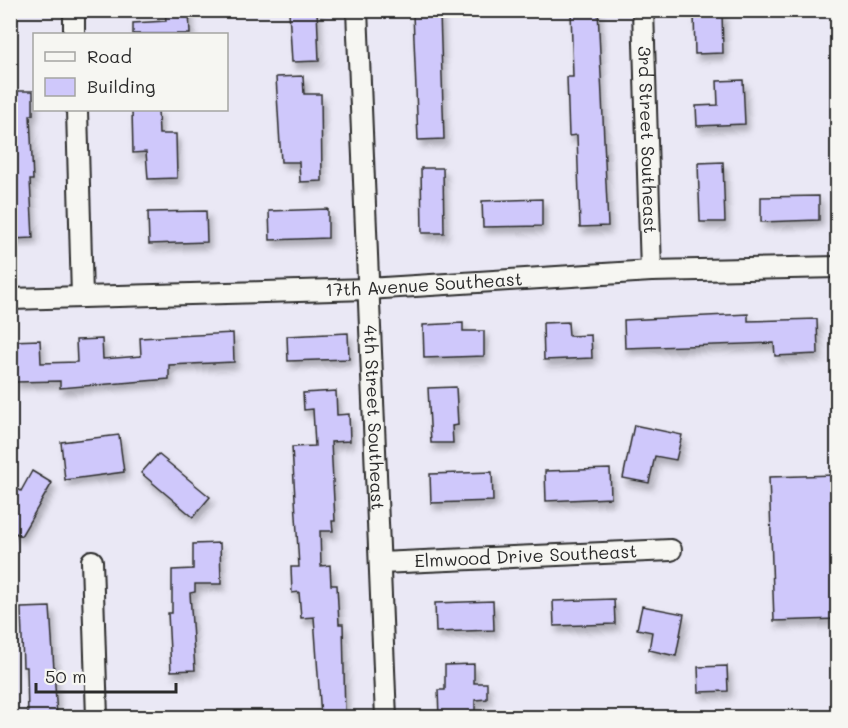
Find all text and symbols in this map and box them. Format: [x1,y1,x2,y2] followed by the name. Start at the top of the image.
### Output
[33,33,228,111] legend
[87,44,132,68] text: Road
[633,46,663,234] street label: 3rd Street Southeast
[87,74,155,98] text: Building
[325,266,523,301] street label: 17th Avenue Southeast
[359,325,390,511] street label: 4th Street Southeast
[414,539,638,572] street label: Elmwood Drive Southeast
[36,656,176,694] scale bar
[45,664,87,688] text: 50 m

